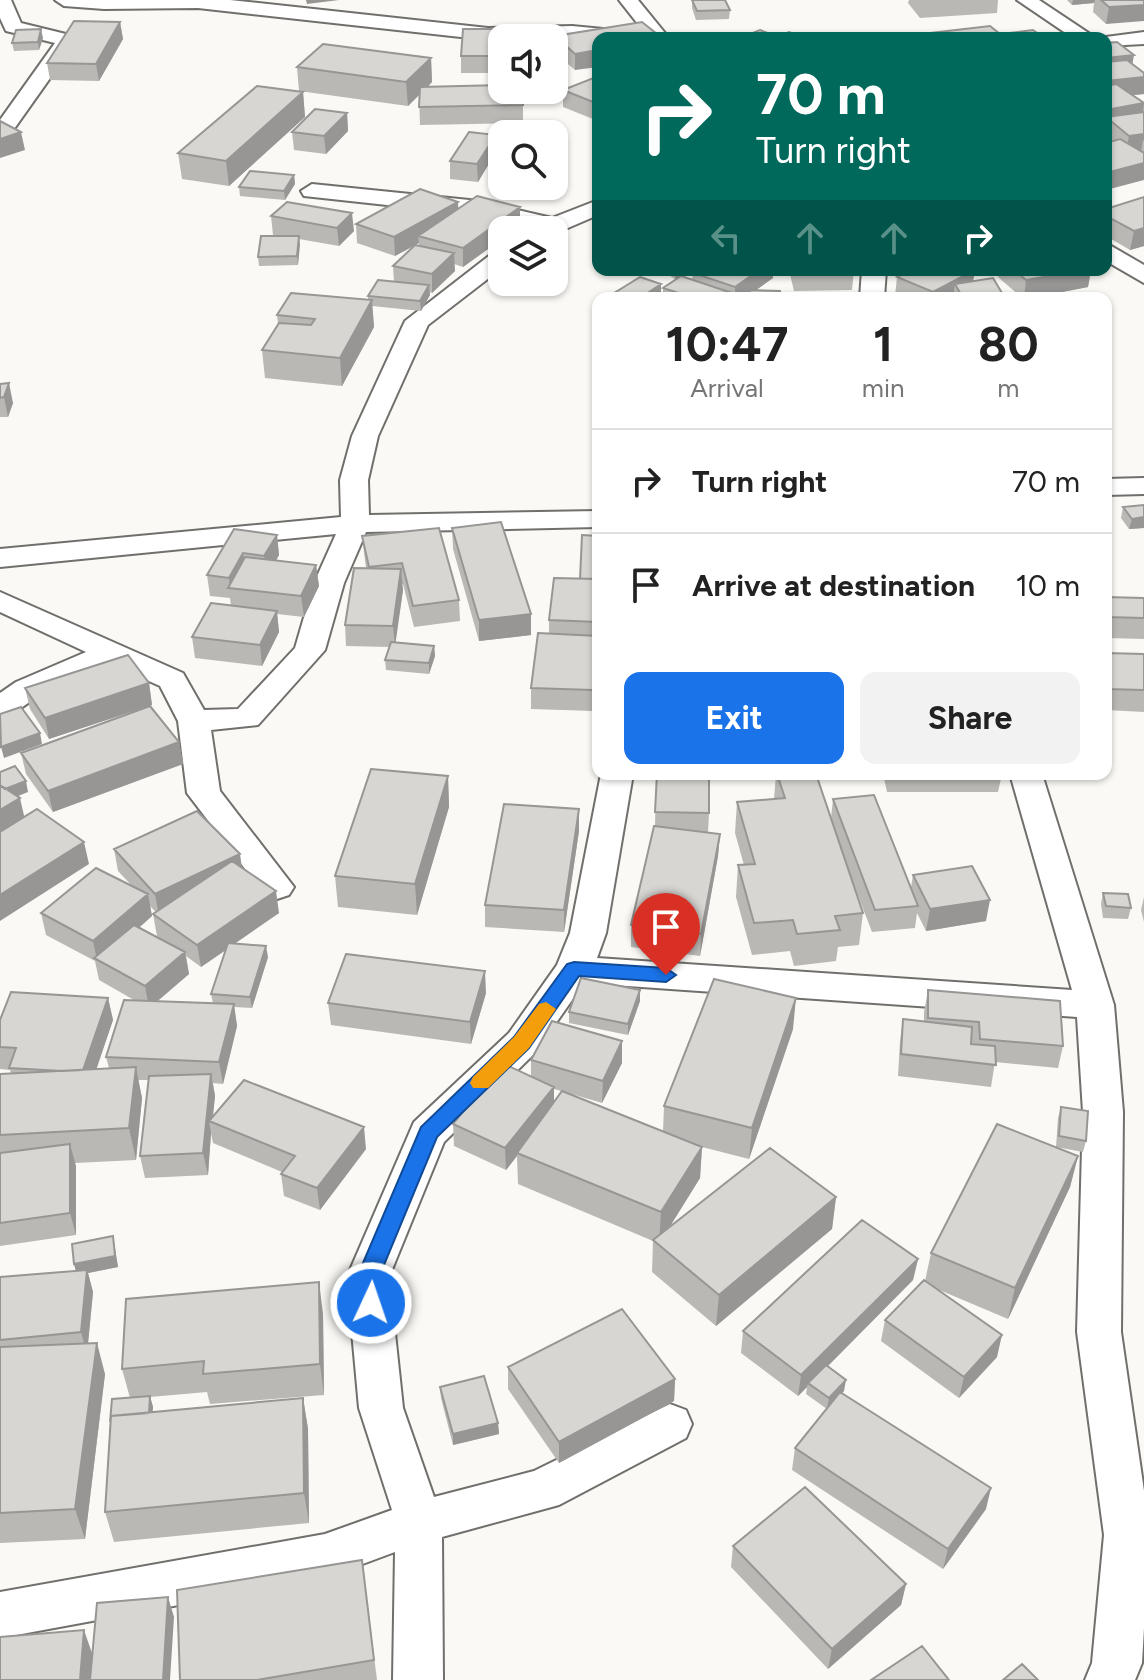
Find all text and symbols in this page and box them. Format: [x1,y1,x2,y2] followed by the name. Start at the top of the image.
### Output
[488,24,568,296] map controls
[488,24,568,104] button: sound
[756,61,886,128] text: 70 m
[624,64,728,168] icon: right
[488,120,568,200] button: search
[756,129,911,172] text: Turn right
[488,216,568,296] button: layers
[704,216,748,260] icon: left
[788,216,832,260] icon: ahead
[872,216,916,260] icon: ahead
[956,216,1000,260] icon: right
[665,315,788,373] text: 10:47
[873,315,893,373] text: 1
[978,315,1039,373] text: 80
[690,372,764,404] text: Arrival
[862,372,905,404] text: min
[997,372,1019,404] text: m
[624,459,668,503] icon: right
[692,463,827,500] text: Turn right
[1012,463,1080,500] text: 70 m
[624,563,668,607] icon: arrive
[692,567,975,604] text: Arrive at destination
[1015,567,1080,604] text: 10 m
[624,672,844,764] button: Exit
[860,672,1080,764] button: Share
[632,893,700,975] pin
[644,905,688,949] icon: arrive
[329,1261,413,1345] position arrow

